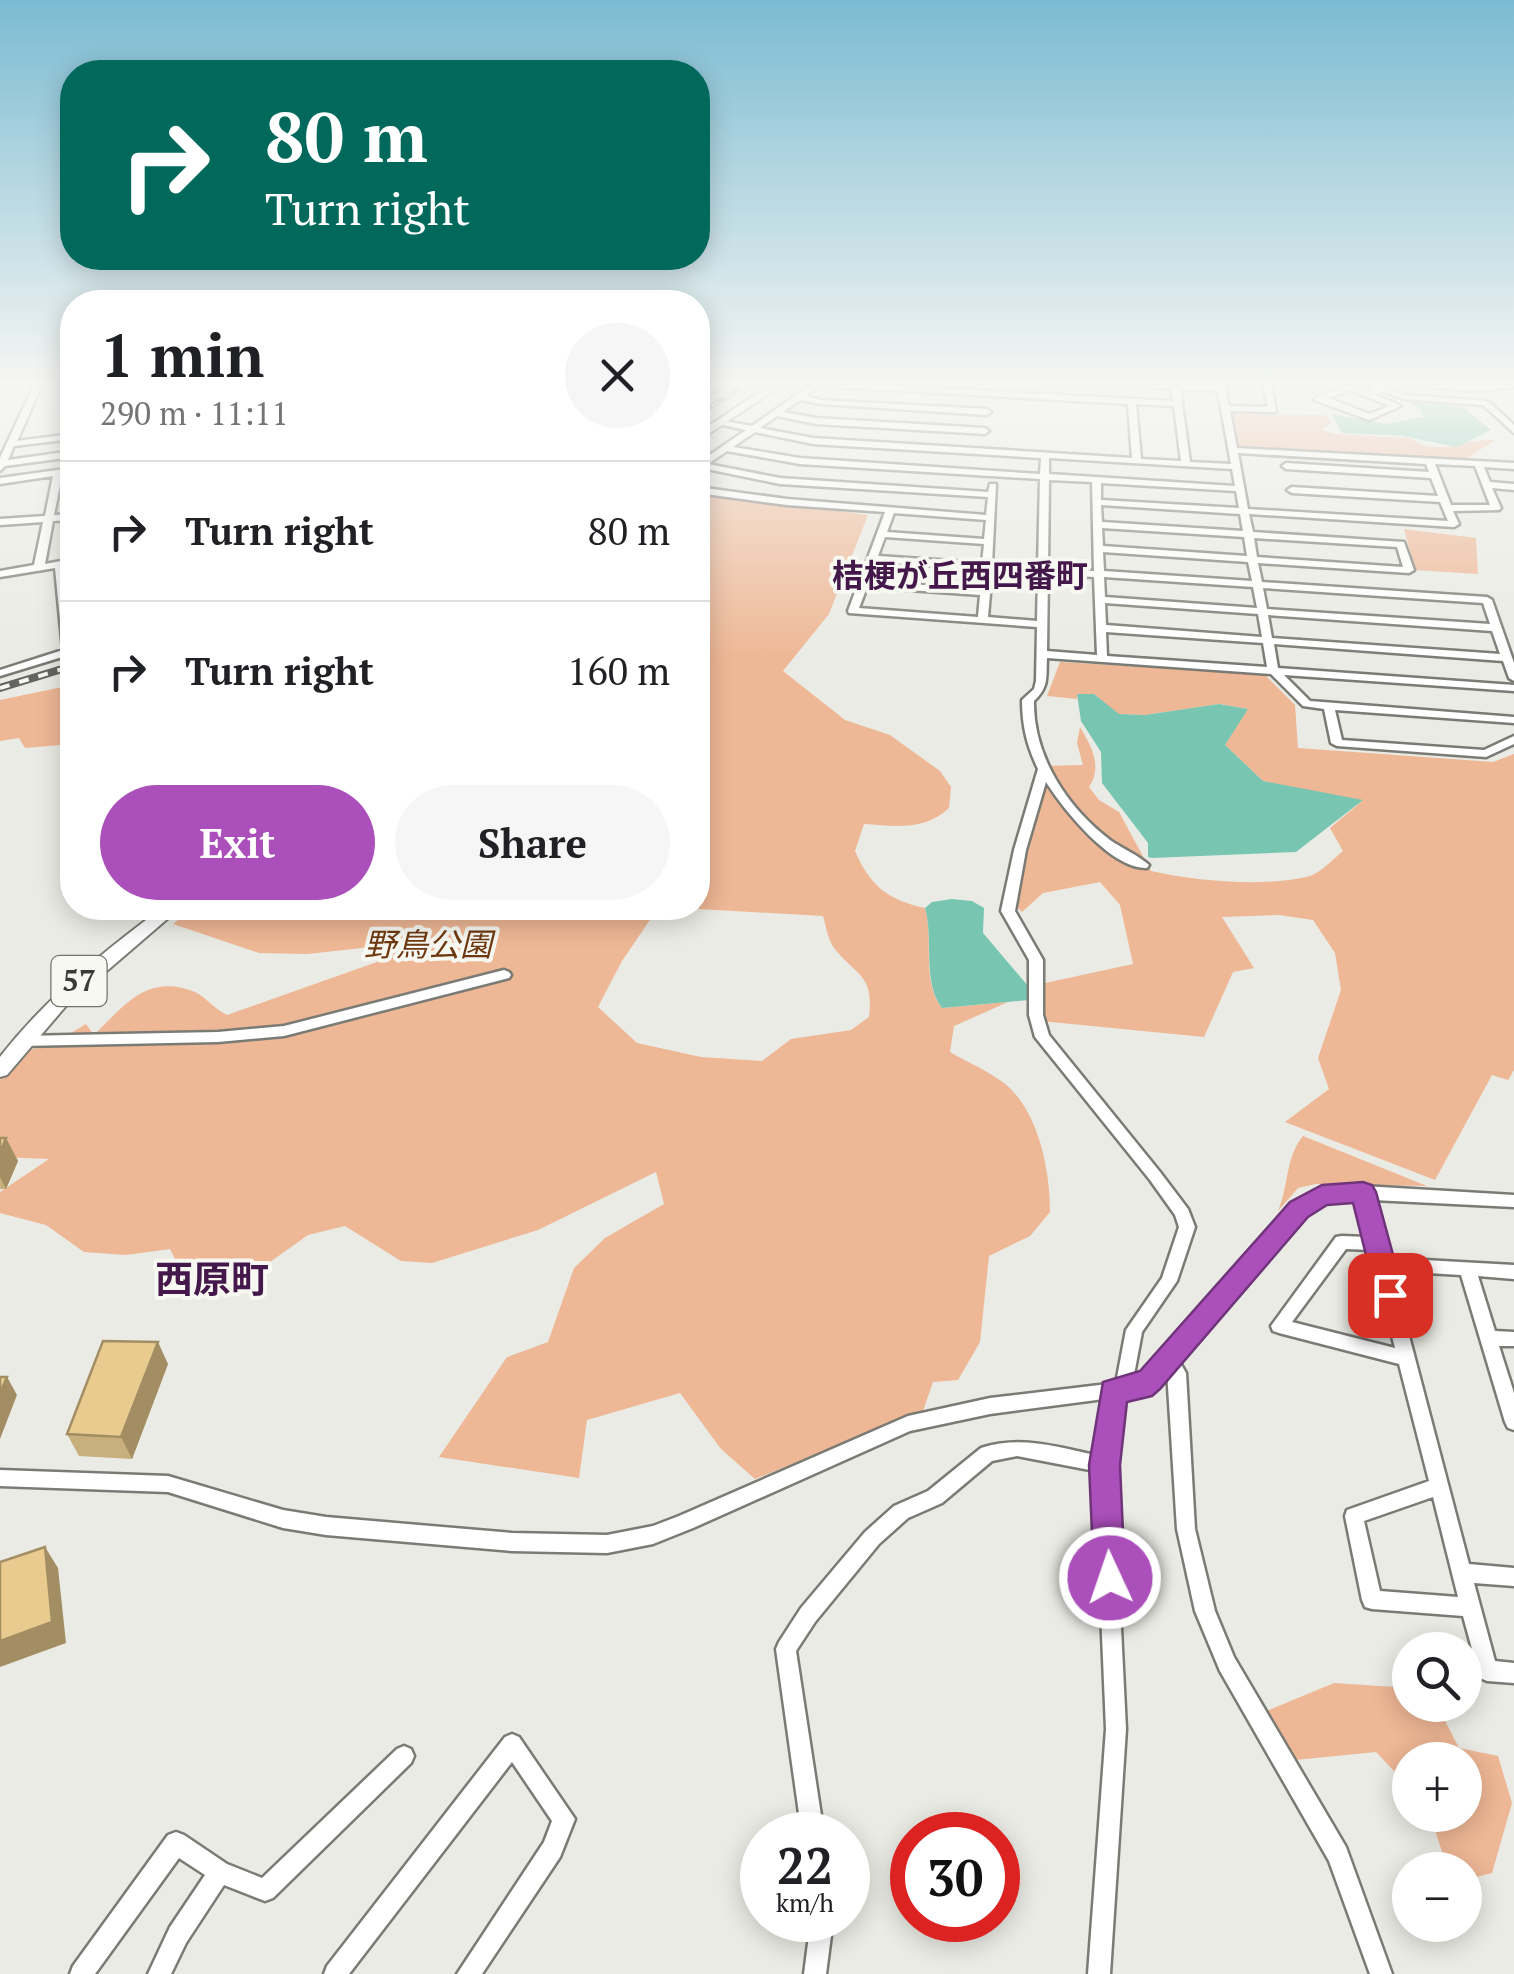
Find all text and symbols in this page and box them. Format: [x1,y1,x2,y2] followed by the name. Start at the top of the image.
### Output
[265,89,428,182] text: 80 m
[100,100,230,230] icon: right
[265,178,470,238] text: Turn right
[100,315,264,394] text: 1 min
[565,323,670,428] button: close
[100,392,288,434] text: 290 m · 11:11
[100,504,155,559] icon: right
[185,506,374,556] text: Turn right
[587,506,670,556] text: 80 m
[832,554,1088,596] district label: 桔梗が丘西四番町
[100,644,155,699] icon: right
[185,646,374,696] text: Turn right
[567,646,670,696] text: 160 m
[100,785,375,900] button: Exit
[395,785,670,900] button: Share
[364,923,496,965] park label: 野鳥公園
[52,956,106,1006] road number: 57
[1348,1253,1433,1338] pin
[155,1254,269,1304] district label: 西原町
[1363,1268,1418,1323] icon: arrive
[1058,1526,1162,1630] position arrow
[1392,1632,1482,1942] map controls
[1392,1632,1482,1722] button: search
[1392,1742,1482,1832] button: +
[890,1812,1020,1942] speed limit sign: 30
[777,1832,833,1898] text: 22
[1392,1852,1482,1942] button: −
[776,1886,834,1919] text: km/h

